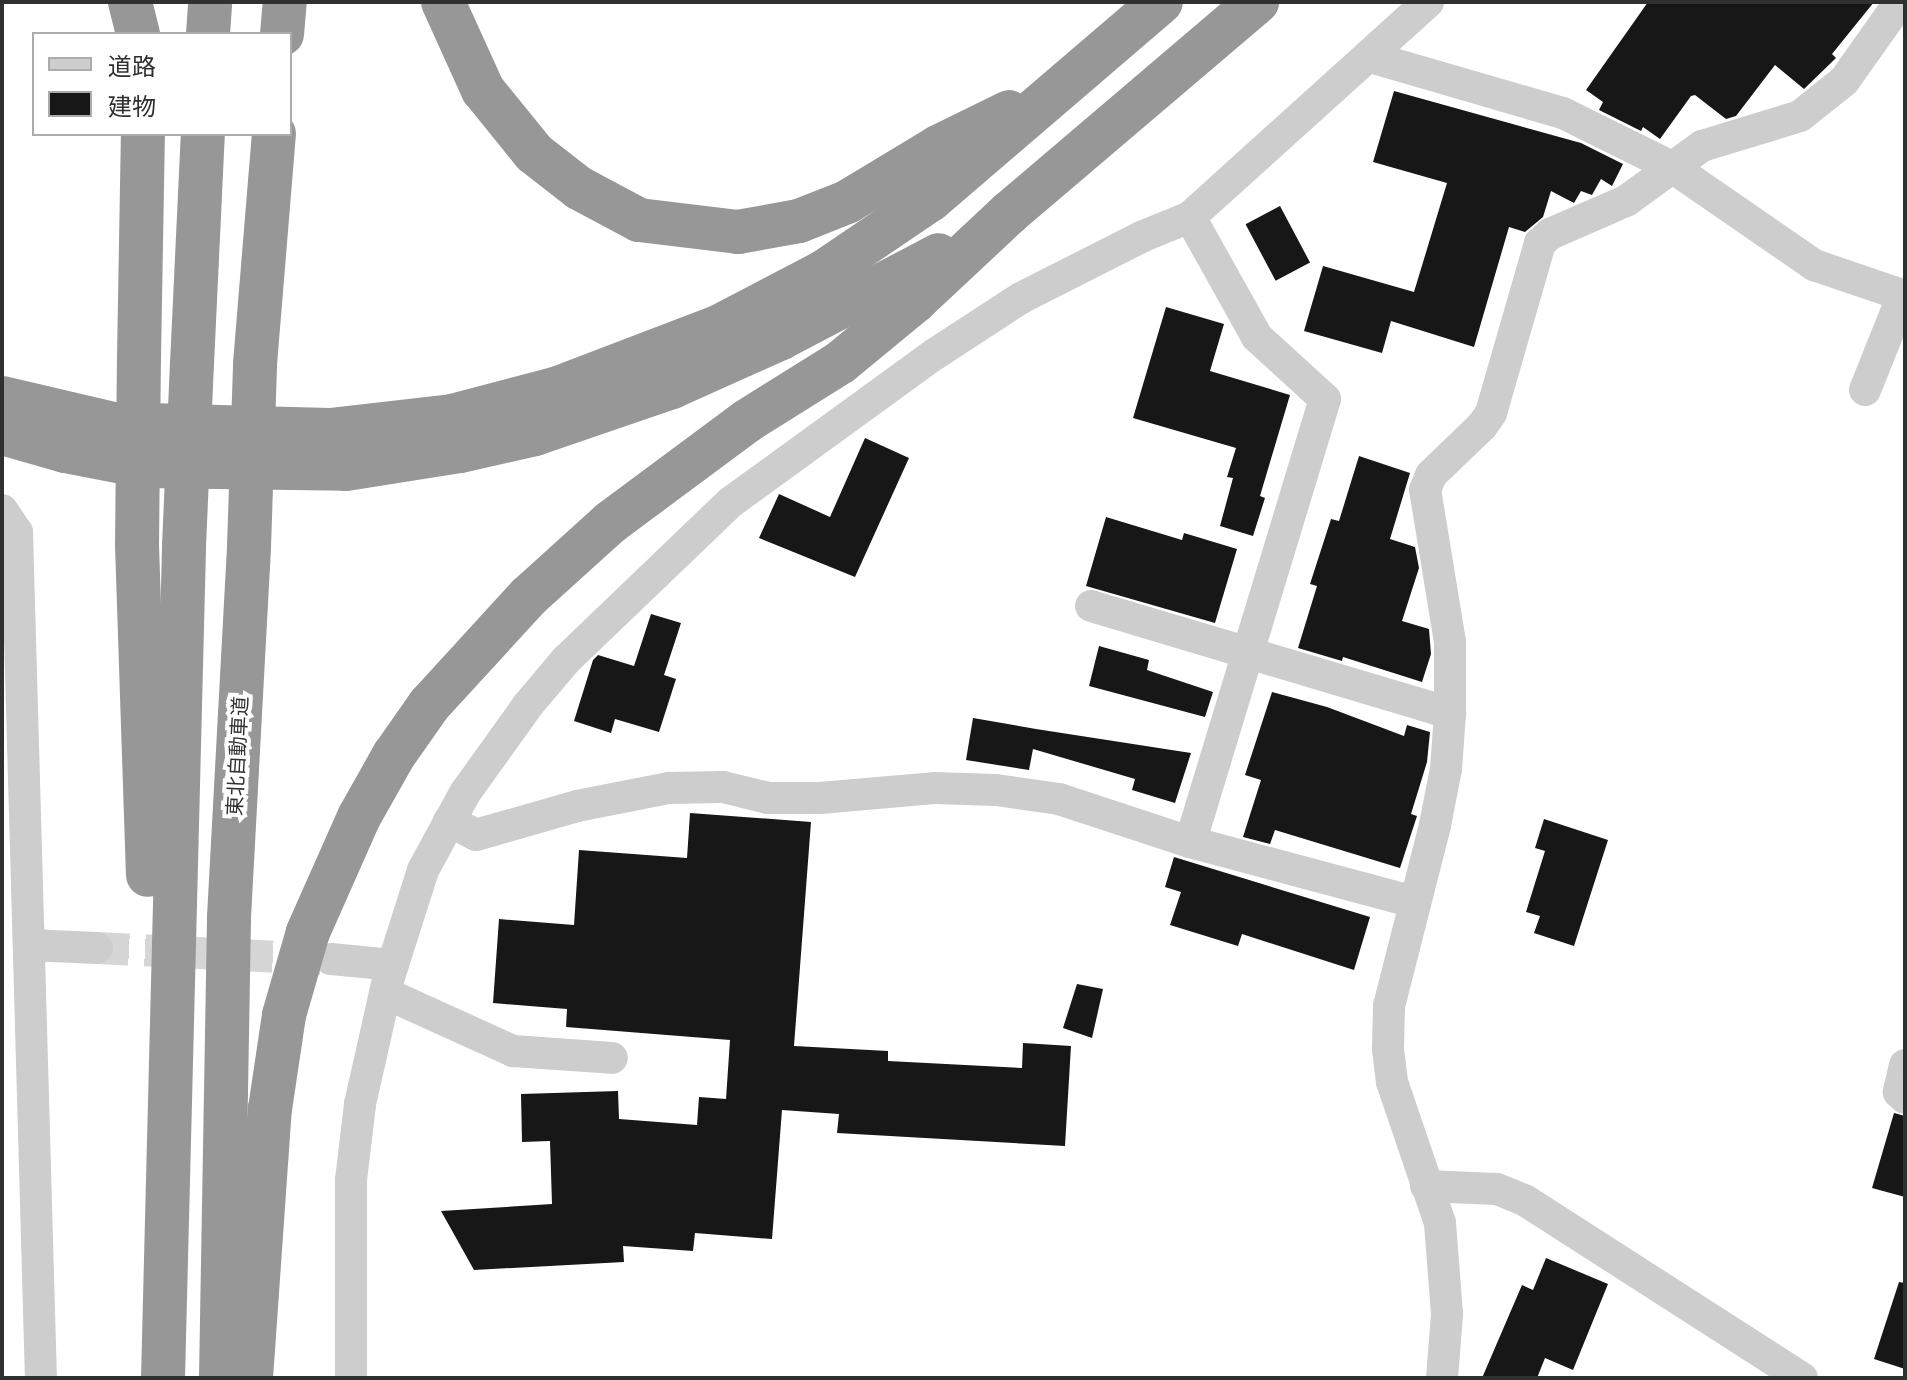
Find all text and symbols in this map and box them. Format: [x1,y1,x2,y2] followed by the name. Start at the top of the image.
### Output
[32,32,292,136] legend
[108,51,156,81] text: 道路
[108,91,156,121] text: 建物
[222,695,252,817] street label: 東北自動車道

